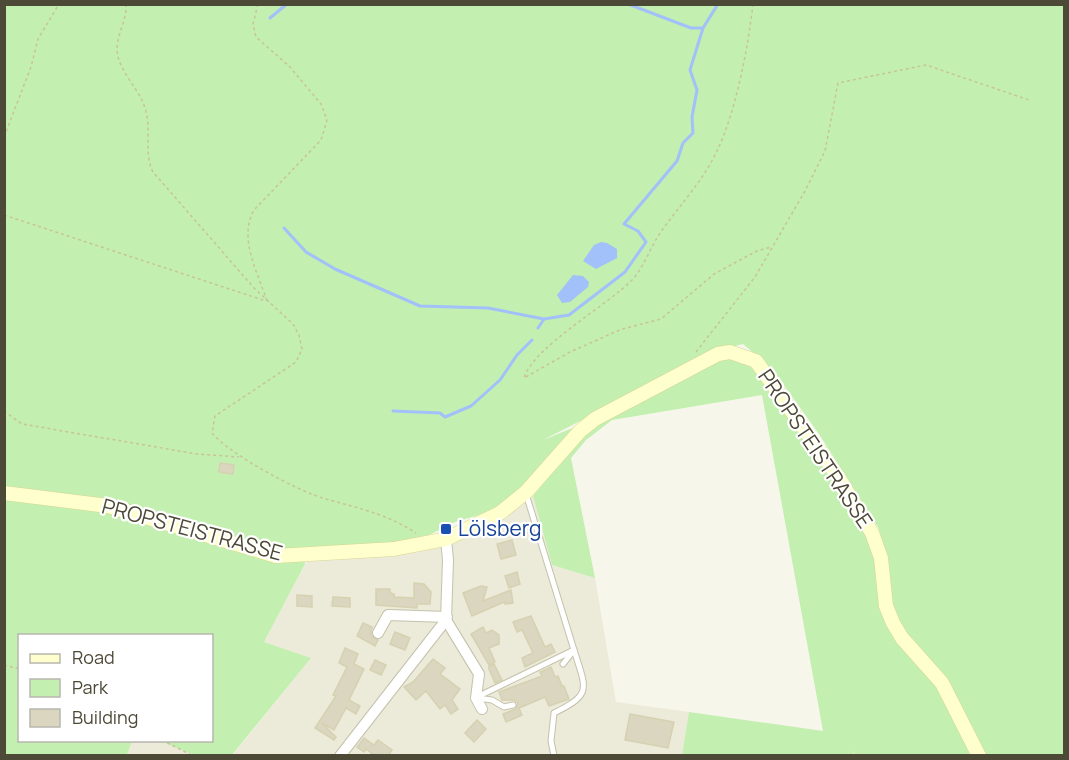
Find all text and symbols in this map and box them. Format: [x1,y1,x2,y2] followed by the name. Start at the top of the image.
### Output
[752,364,879,533] street label: PROPSTEISTRASSE
[99,491,286,567] street label: PROPSTEISTRASSE
[458,514,541,542] place label: Lölsberg
[439,522,453,536] marker: Lölsberg
[18,634,213,742] legend
[72,645,115,669] text: Road
[72,675,109,699] text: Park
[72,705,138,729] text: Building

